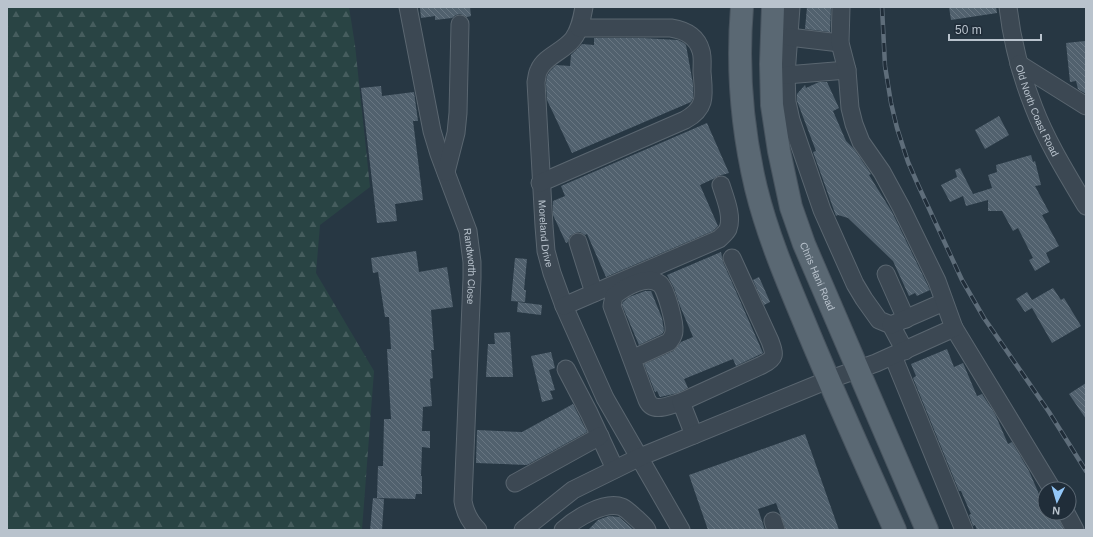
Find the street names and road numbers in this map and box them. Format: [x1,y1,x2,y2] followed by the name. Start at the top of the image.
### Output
[1014,63,1061,158] street label: Old North Coast Road
[537,200,556,269] street label: Moreland Drive
[462,227,478,305] street label: Randworth Close
[798,240,837,312] street label: Chris Hani Road

